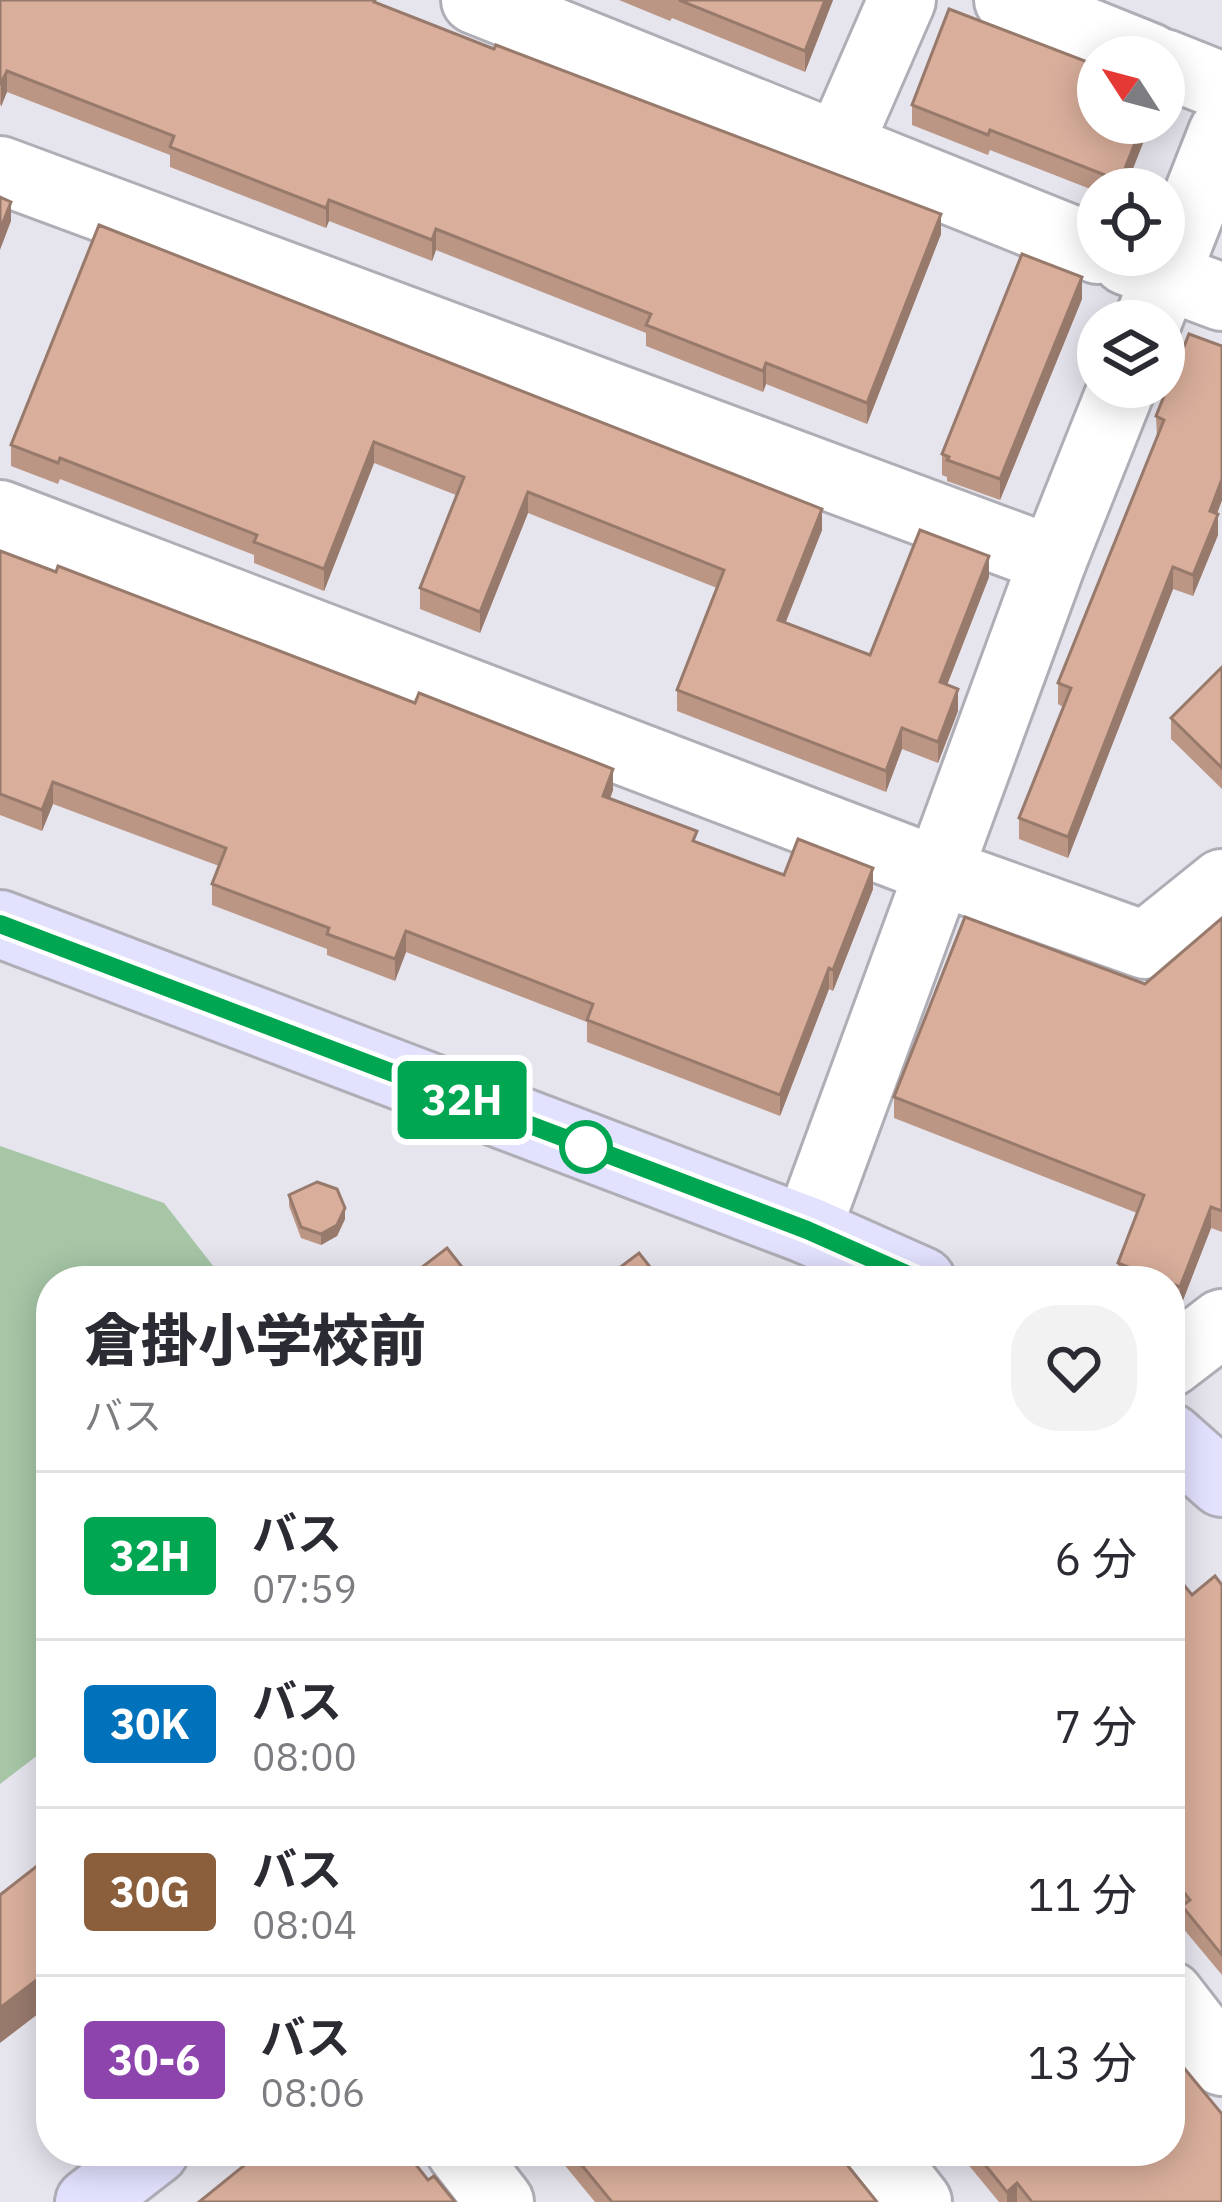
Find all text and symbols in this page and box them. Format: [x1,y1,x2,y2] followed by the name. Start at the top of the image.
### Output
[1077,36,1185,144] north arrow
[1077,36,1185,408] map controls
[1077,168,1185,276] button: locate
[1077,300,1185,408] button: layers
[393,1061,531,1139] line badge: 32H
[422,1072,502,1127] text: 32H
[561,1122,611,1172] unlabelled marker
[84,1303,426,1377] text: 倉掛小学校前
[1011,1305,1137,1431] button: heart
[84,1390,162,1441] text: バス
[252,1504,342,1562] text: バス
[110,1528,190,1583] text: 32H
[1054,1529,1137,1587] text: 6 分
[252,1563,357,1614] text: 07:59
[252,1672,342,1730] text: バス
[110,1696,190,1751] text: 30K
[1054,1697,1137,1755] text: 7 分
[252,1731,357,1782] text: 08:00
[252,1840,342,1898] text: バス
[110,1864,190,1919] text: 30G
[1027,1865,1137,1923] text: 11 分
[252,1899,357,1950] text: 08:04
[261,2008,351,2066] text: バス
[108,2032,201,2087] text: 30-6
[1027,2033,1137,2091] text: 13 分
[261,2067,366,2118] text: 08:06

